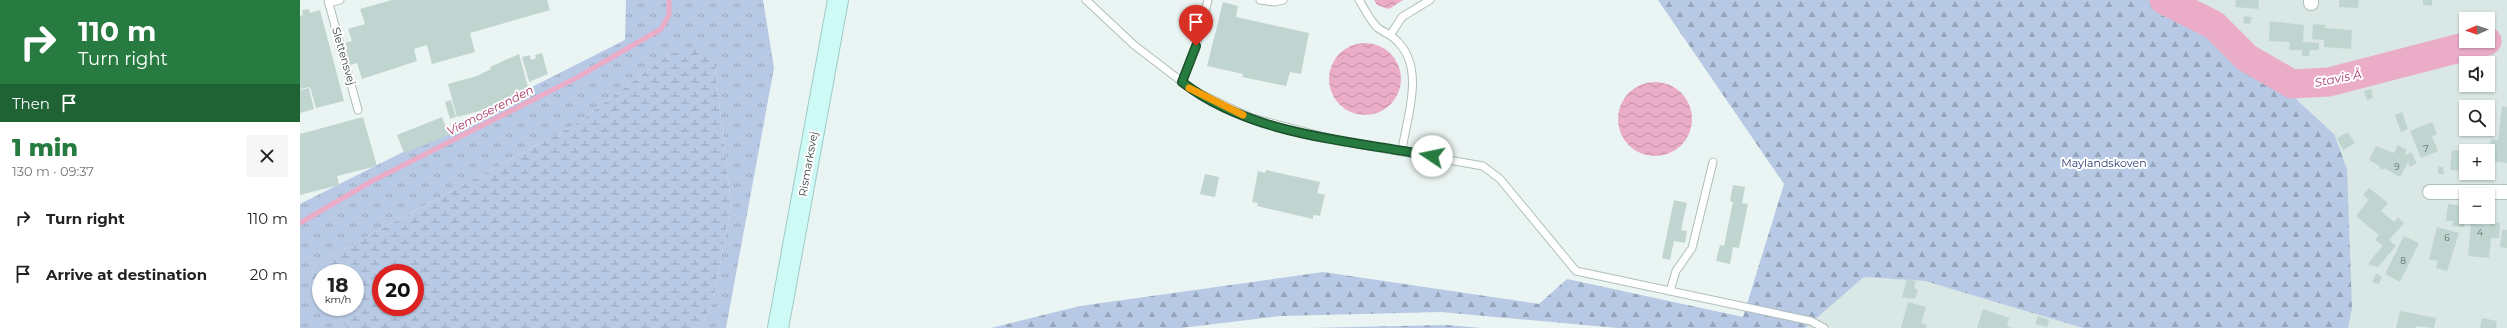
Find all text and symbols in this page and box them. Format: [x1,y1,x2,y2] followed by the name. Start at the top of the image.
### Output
[1179,5,1213,46] pin
[1185,11,1207,33] icon: arrive
[2459,12,2495,48] north arrow
[2459,12,2495,224] map controls
[78,14,156,48] text: 110 m
[12,16,64,68] icon: right
[329,25,359,87] street label: Slettensvej
[78,48,168,70] text: Turn right
[2459,56,2495,92] button: sound
[2313,66,2363,90] water label: Stavis Å
[444,82,536,138] water label: Viemoserenden
[58,92,80,114] icon: arrive
[12,94,50,113] text: Then
[2459,100,2495,136] button: search
[795,130,821,198] street label: Rismarksvej
[12,133,78,162] text: 1 min
[246,135,288,177] button: close
[1411,135,1453,177] position arrow
[2423,143,2429,154] house number: 7
[2459,144,2495,180] button: +
[2061,156,2147,170] park label: Maylandskoven
[2394,161,2400,172] house number: 9
[12,163,94,179] text: 130 m · 09:37
[2459,188,2495,224] button: −
[12,207,34,229] icon: right
[46,209,125,228] text: Turn right
[247,209,288,228] text: 110 m
[2477,227,2483,238] house number: 4
[2444,232,2450,243] house number: 6
[2400,255,2406,266] house number: 8
[12,263,34,285] icon: arrive
[372,264,424,316] speed limit sign: 20
[46,265,207,284] text: Arrive at destination
[250,265,288,284] text: 20 m
[327,273,349,297] text: 18
[325,293,351,306] text: km/h

